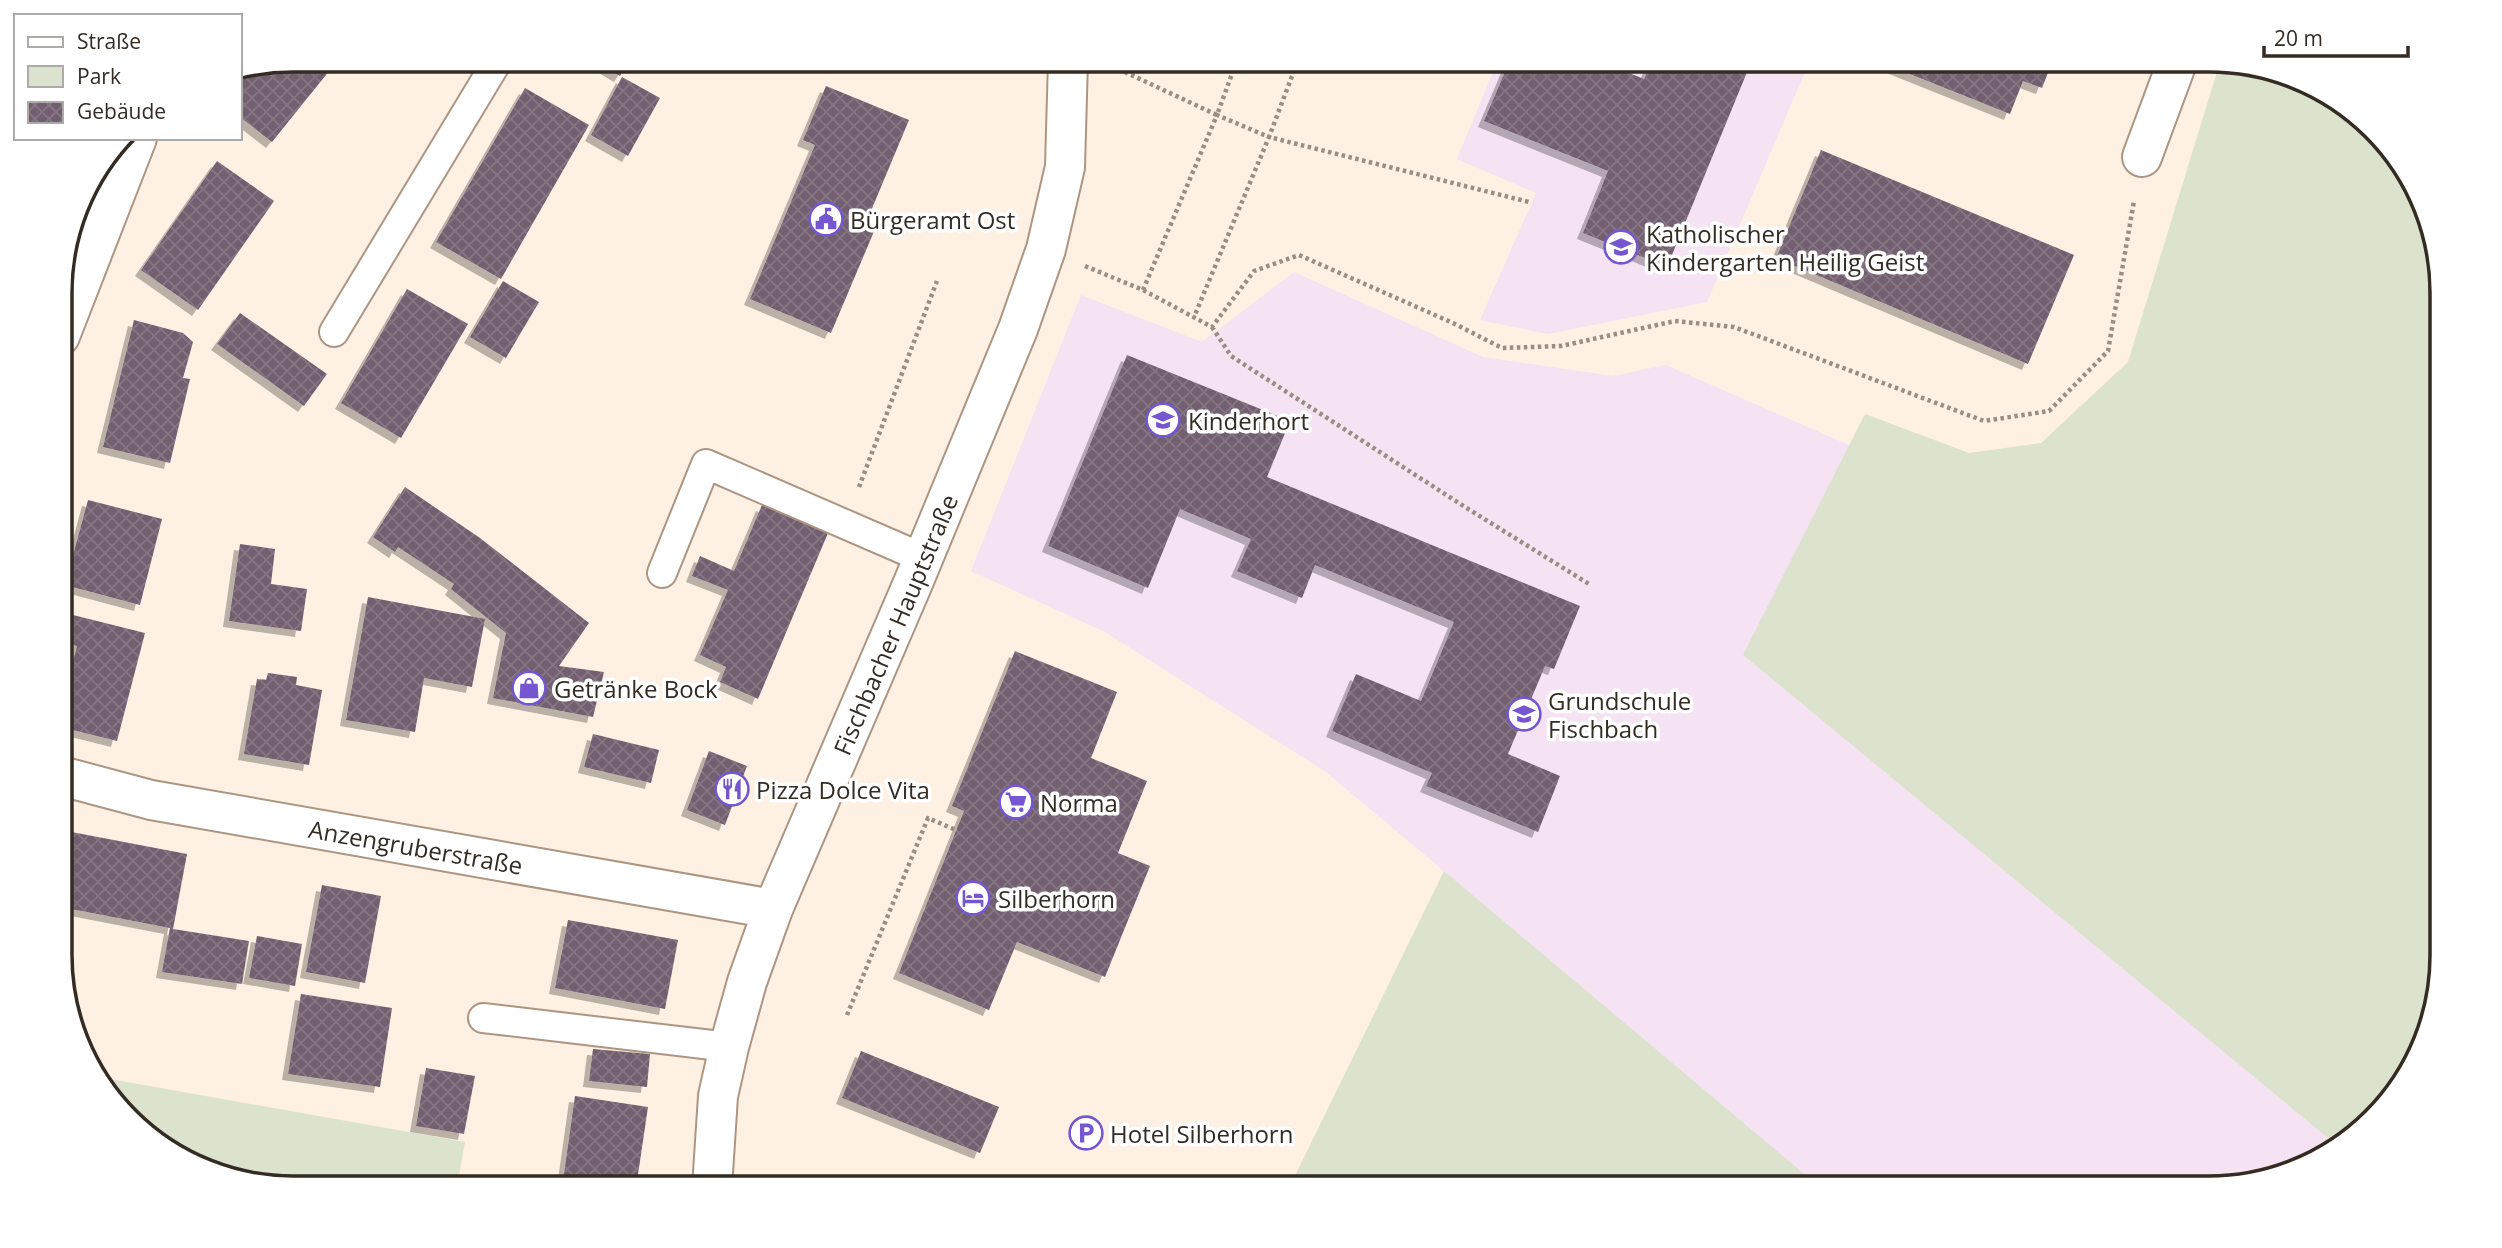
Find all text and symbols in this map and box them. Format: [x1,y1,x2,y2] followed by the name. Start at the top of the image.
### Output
[14,14,242,140] legend
[2264,14,2408,58] scale bar
[2274,24,2323,52] text: 20 m
[77,27,141,55] text: Straße
[77,62,121,90] text: Park
[77,97,166,125] text: Gebäude
[807,200,845,238] public building icon: Bürgeramt Ost
[850,203,1015,236] place label: Bürgeramt Ost
[1646,217,1924,278] place label: Katholischer Kindergarten Heilig Geist
[1602,228,1640,266] school or university icon: Katholischer Kindergarten Heilig Geist
[1144,401,1182,439] school or university icon: Kinderhort
[1188,404,1309,437] place label: Kinderhort
[825,489,965,760] street label: Fischbacher Hauptstraße
[510,669,548,707] shop icon: Getränke Bock
[554,672,718,705] place label: Getränke Bock
[1548,684,1691,745] place label: Grundschule Fischbach
[1505,695,1543,733] school or university icon: Grundschule Fischbach
[713,770,751,808] restaurant icon: Pizza Dolce Vita
[756,773,930,806] place label: Pizza Dolce Vita
[997,783,1035,821] supermarket icon: Norma
[1040,786,1118,819] place label: Norma
[306,811,525,881] street label: Anzengruberstraße
[954,879,992,917] hotel icon: Silberhorn
[998,882,1115,915] place label: Silberhorn
[1067,1114,1105,1152] parking icon: Hotel Silberhorn
[1110,1117,1293,1150] place label: Hotel Silberhorn

